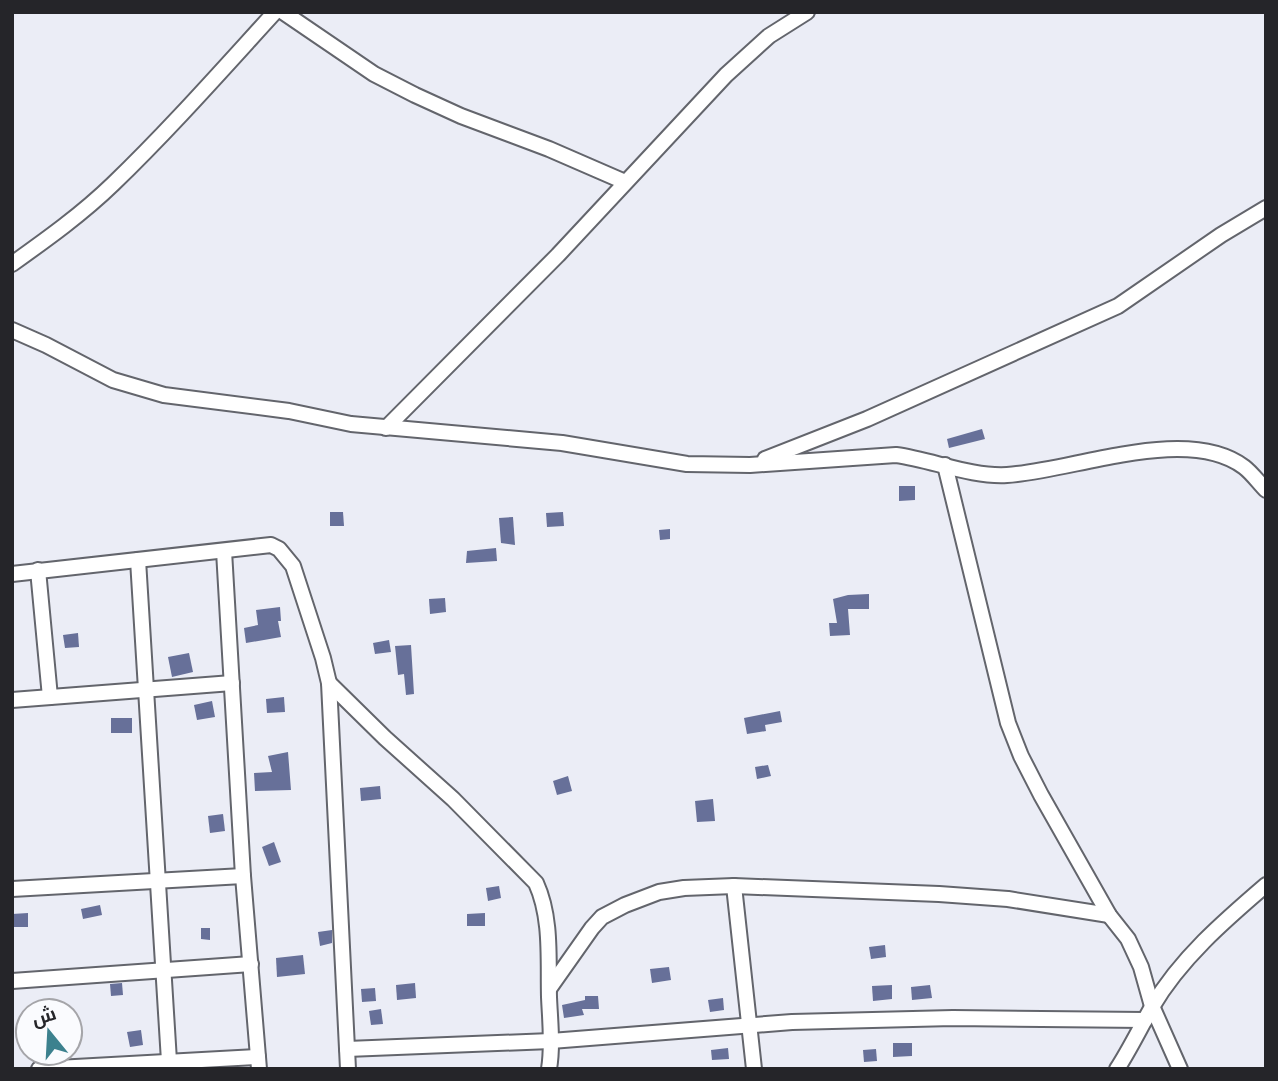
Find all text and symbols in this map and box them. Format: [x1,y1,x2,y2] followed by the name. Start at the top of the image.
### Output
[14,997,84,1067] north arrow
[29,1003,59,1031] text: ش

